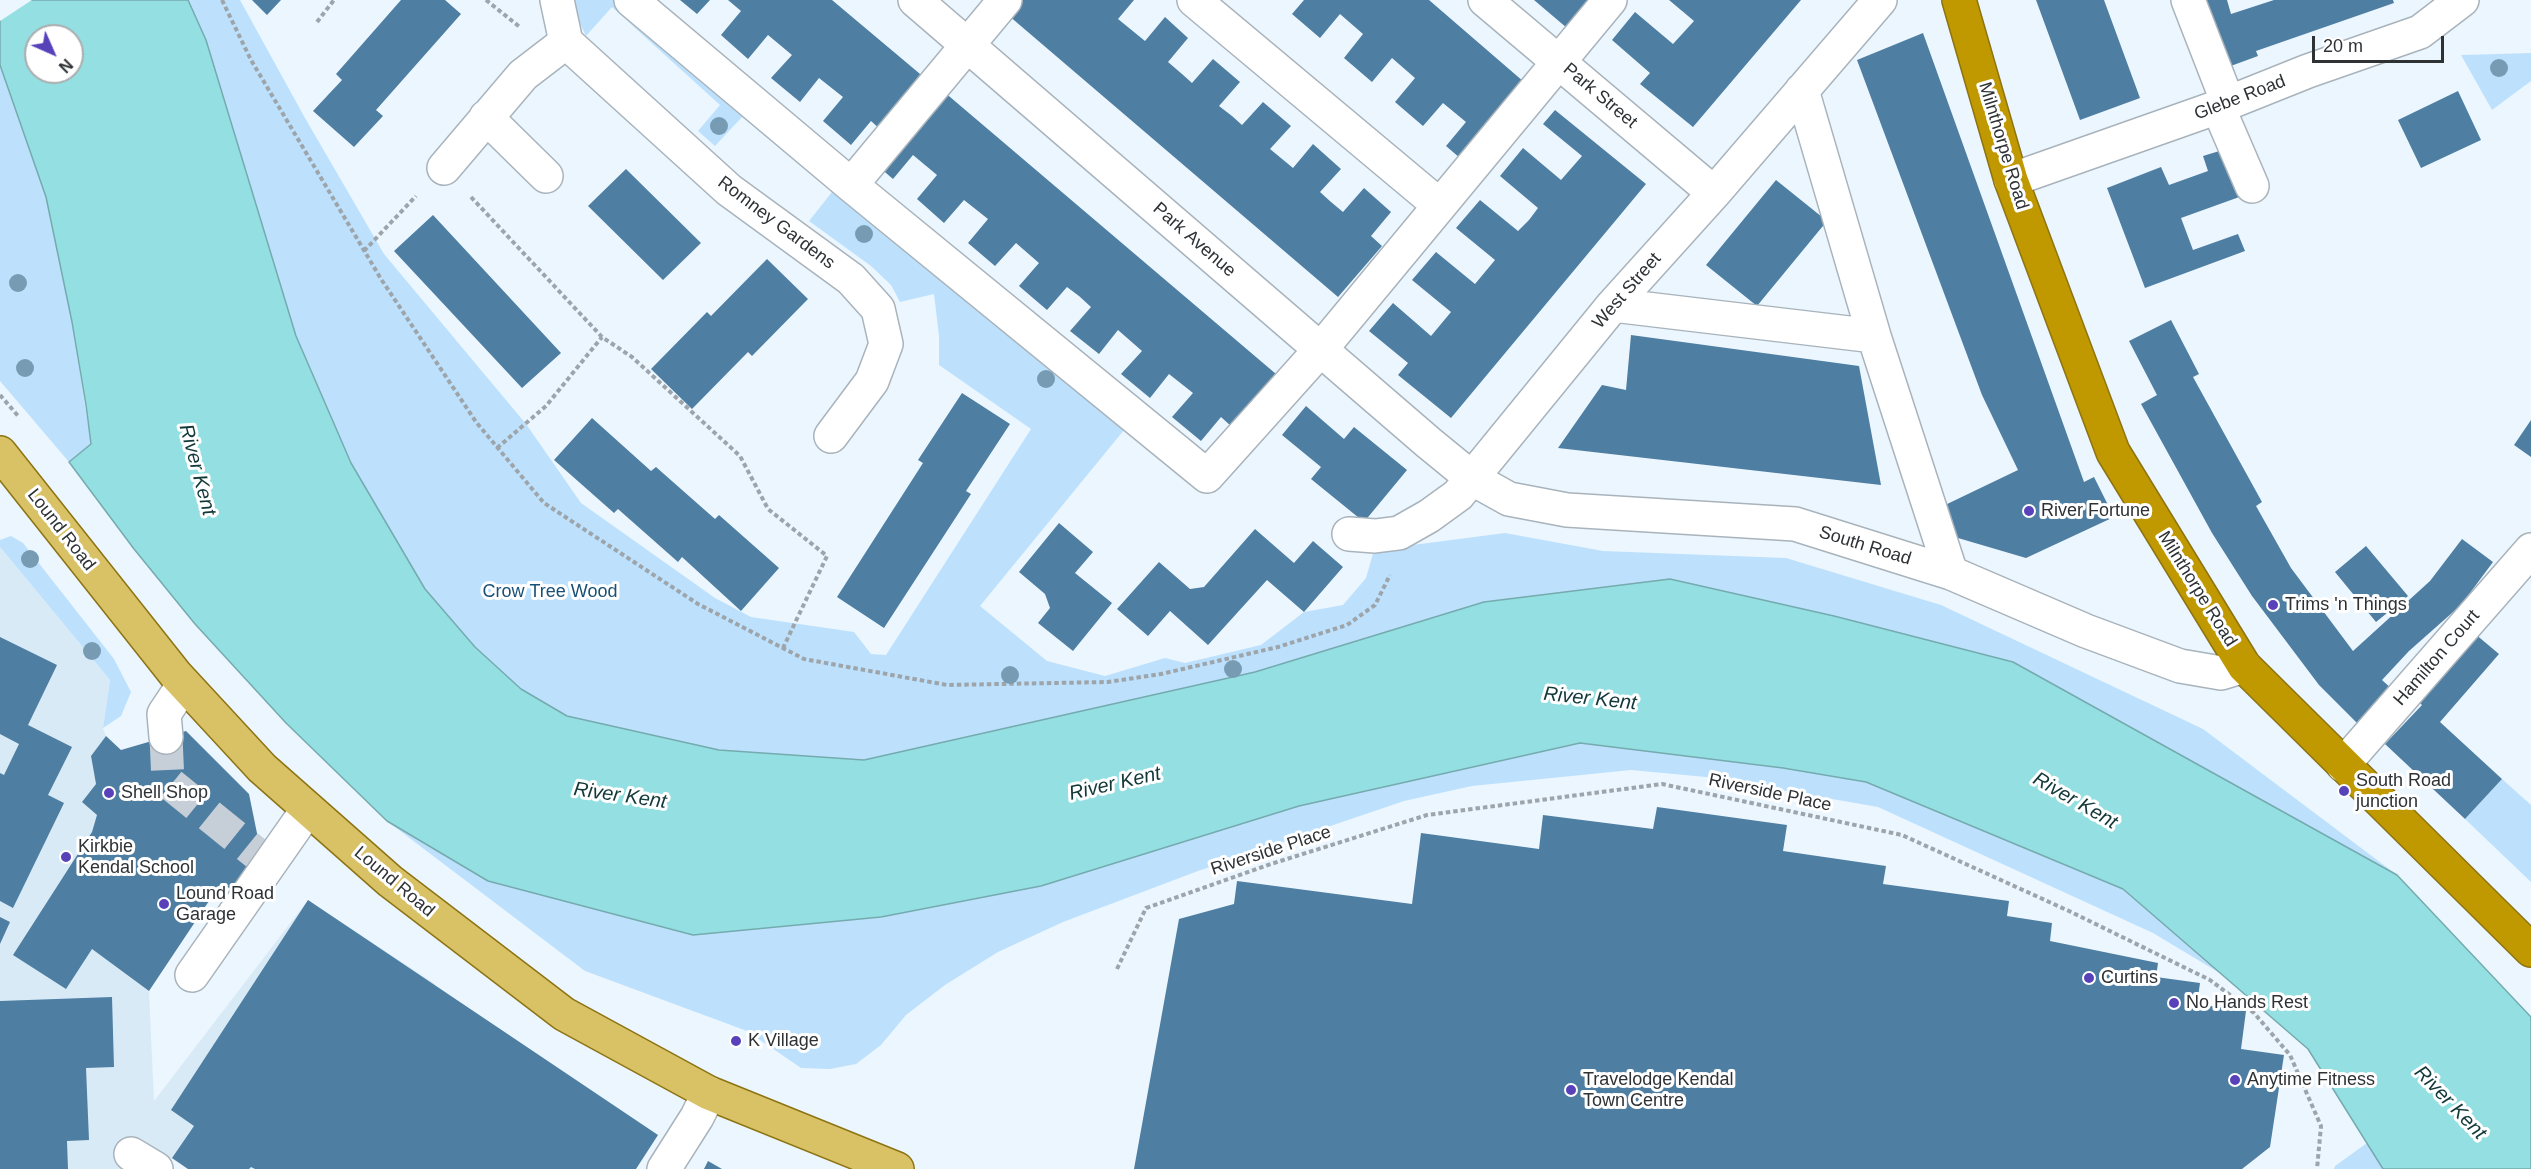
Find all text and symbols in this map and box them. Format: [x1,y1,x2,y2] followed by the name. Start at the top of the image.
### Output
[24,24,84,84] north arrow
[2315,24,2447,62] scale bar
[2323,36,2363,56] text: 20 m
[56,56,76,76] text: N
[1559,59,1641,133] street label: Park Street
[2191,71,2289,125] street label: Glebe Road
[1973,80,2033,212] street label: Milnthorpe Road
[713,172,839,274] street label: Romney Gardens
[1148,198,1240,282] street label: Park Avenue
[1588,249,1666,333] street label: West Street
[173,422,221,518] water label: River Kent
[22,485,100,575] street label: Lound Road
[2041,500,2150,522] place label: River Fortune
[2022,504,2036,518] marker: River Fortune
[1816,522,1914,570] street label: South Road
[2153,527,2241,651] street label: Milnthorpe Road
[482,581,618,603] park label: Crow Tree Wood
[2285,594,2407,616] place label: Trims 'n Things
[2266,598,2280,612] marker: Trims 'n Things
[2389,606,2485,710] street label: Hamilton Court
[1542,682,1638,716] water label: River Kent
[1067,762,1163,806] water label: River Kent
[2029,767,2121,835] water label: River Kent
[1707,769,1833,817] street label: Riverside Place
[2356,770,2451,812] place label: South Road junction
[572,778,668,814] water label: River Kent
[121,782,208,804] place label: Shell Shop
[2337,784,2351,798] marker: South Road junction
[102,786,116,800] marker: Shell Shop
[1208,821,1334,881] street label: Riverside Place
[78,836,194,878] place label: Kirkbie Kendal School
[349,842,439,922] street label: Lound Road
[59,850,73,864] marker: Kirkbie Kendal School
[176,883,274,926] place label: Lound Road Garage
[157,897,171,911] marker: Lound Road Garage
[2101,967,2158,989] place label: Curtins
[2082,971,2096,985] marker: Curtins
[2186,992,2308,1014] place label: No Hands Rest
[2167,996,2181,1010] marker: No Hands Rest
[748,1030,819,1052] place label: K Village
[729,1034,743,1048] marker: K Village
[2409,1061,2491,1145] water label: River Kent
[1583,1069,1733,1112] place label: Travelodge Kendal Town Centre
[2247,1069,2375,1091] place label: Anytime Fitness
[2228,1073,2242,1087] marker: Anytime Fitness
[1564,1083,1578,1097] marker: Travelodge Kendal Town Centre

